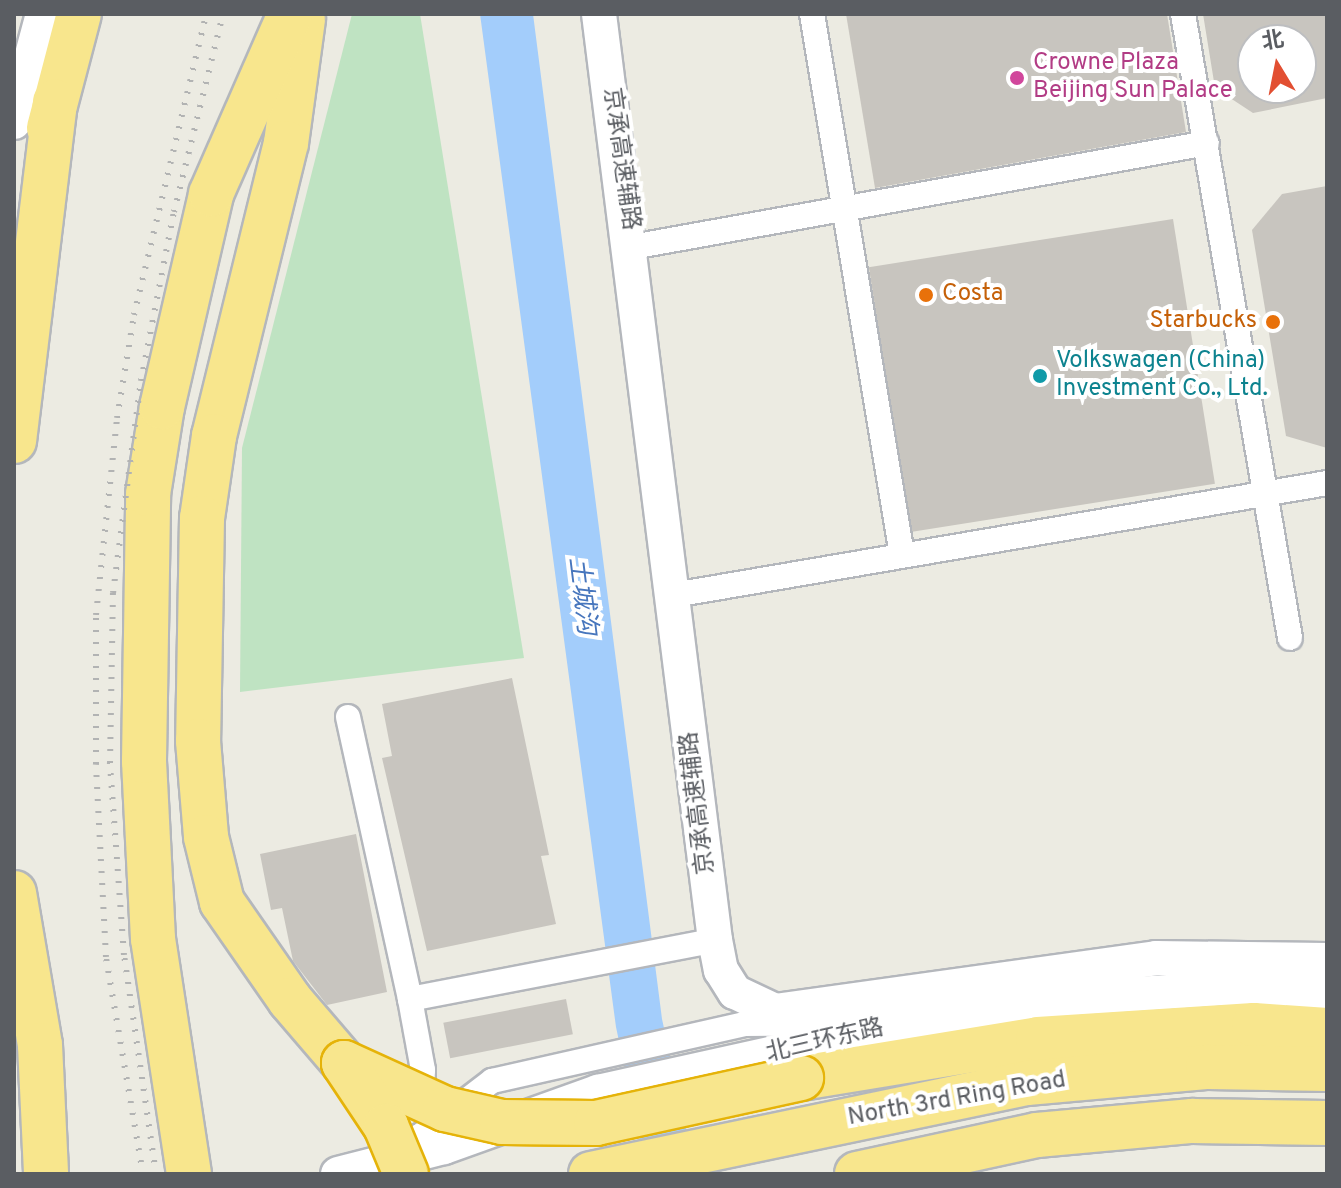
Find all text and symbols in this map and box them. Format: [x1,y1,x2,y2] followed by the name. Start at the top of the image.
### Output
[1237,24,1317,104] north arrow
[1260,27,1286,57] text: 北
[1033,50,1233,106] place label: Crowne Plaza Beijing Sun Palace
[1008,69,1026,87] marker: Crowne Plaza Beijing Sun Palace
[596,86,644,232] street label: 京承高速辅路
[942,281,1003,309] place label: Costa
[917,286,935,304] marker: Costa
[1149,308,1257,336] place label: Starbucks
[1264,313,1282,331] marker: Starbucks
[1056,348,1268,404] place label: Volkswagen (China) Investment Co., Ltd.
[1031,367,1049,385] marker: Volkswagen (China) Investment Co., Ltd.
[561,555,601,637] water label: 土城沟
[676,730,722,876] street label: 京承高速辅路
[763,1014,887,1070] street label: 北三环东路
[846,1067,1068,1133] street label: North 3rd Ring Road

